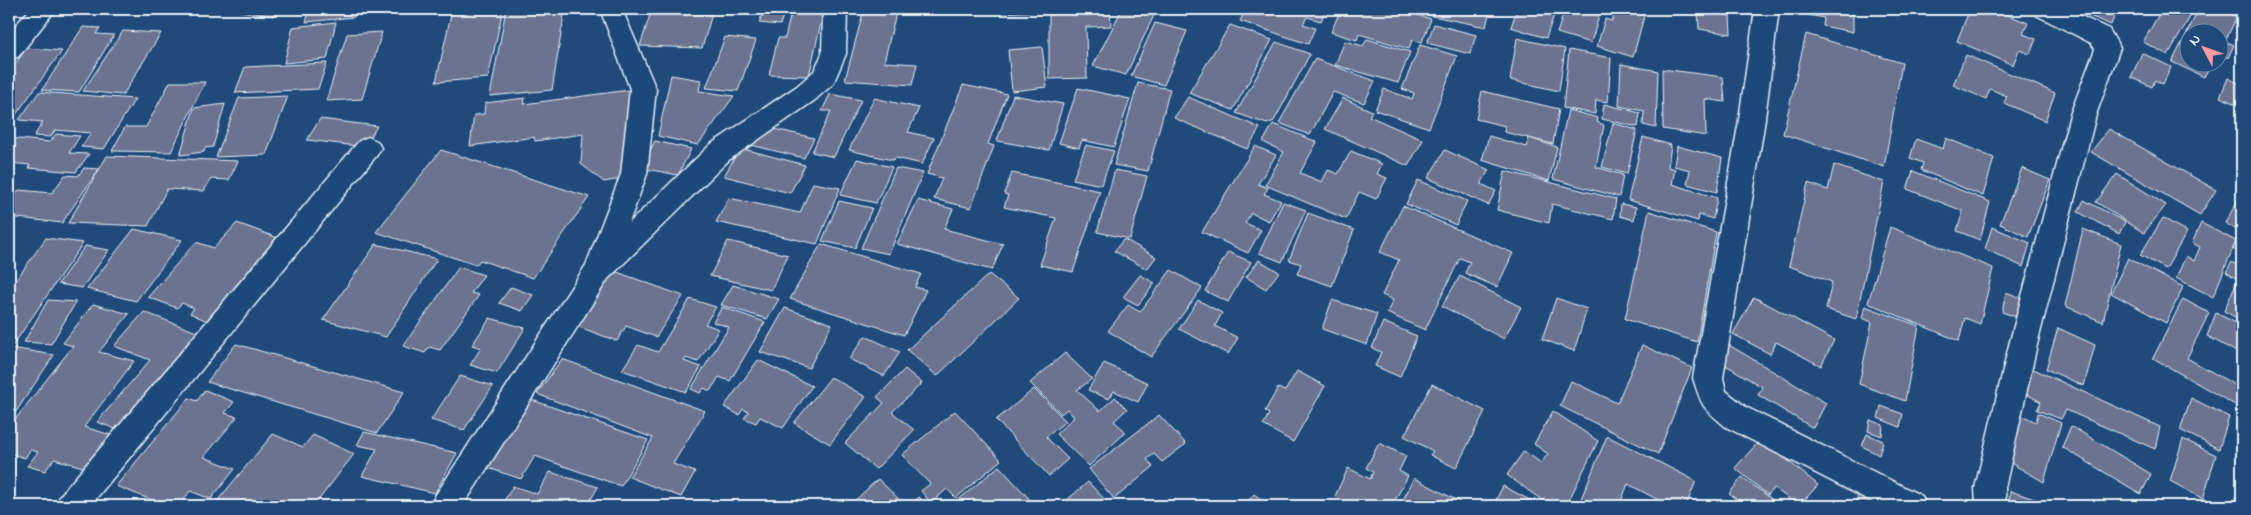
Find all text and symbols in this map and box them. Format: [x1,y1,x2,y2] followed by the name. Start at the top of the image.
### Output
[2178,22,2228,72] north arrow
[2184,30,2206,51] text: N

